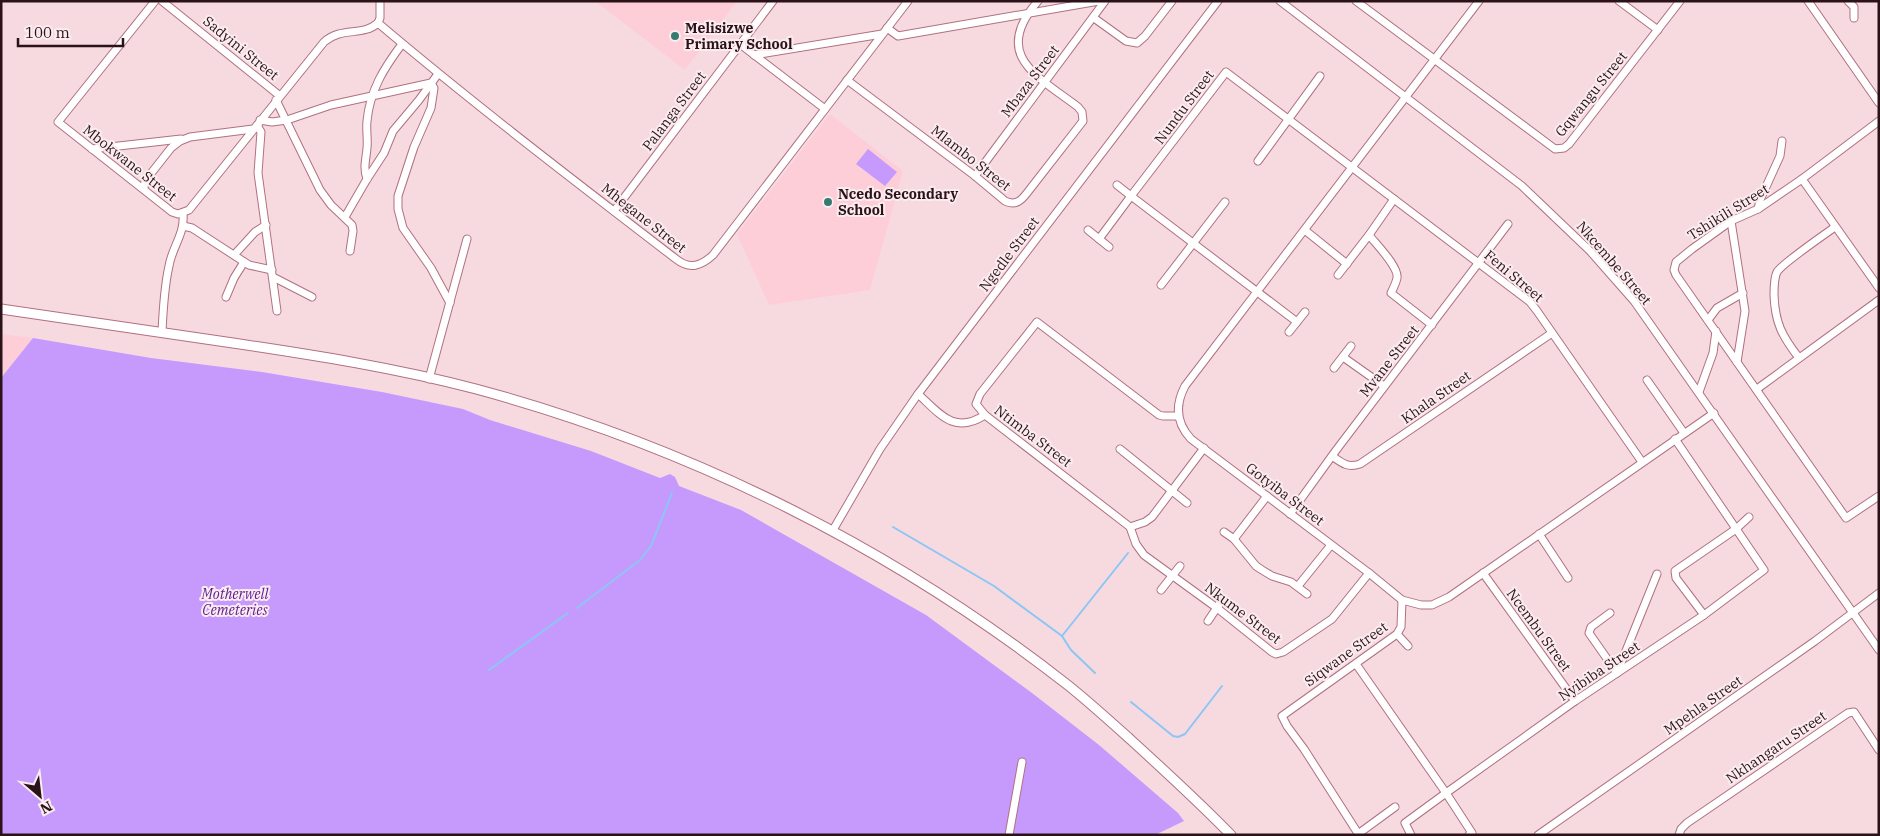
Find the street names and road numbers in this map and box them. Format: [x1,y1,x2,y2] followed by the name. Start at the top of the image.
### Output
[200,12,283,84] street label: Sadyini Street
[997,41,1063,121] street label: Mbaza Street
[1551,48,1631,140] street label: Gqwangu Street
[1150,66,1218,148] street label: Nundu Street
[638,68,710,154] street label: Palanga Street
[79,121,181,205] street label: Mbokwane Street
[927,121,1015,195] street label: Mlambo Street
[598,179,690,257] street label: Mhegane Street
[1684,180,1772,244] street label: Tshikili Street
[975,213,1043,295] street label: Ngedle Street
[1573,217,1655,309] street label: Nkcembe Street
[1481,246,1547,306] street label: Feni Street
[1355,321,1423,400] street label: Mvane Street
[1398,366,1474,428] street label: Khala Street
[991,401,1075,471] street label: Ntimba Street
[1242,459,1328,529] street label: Gotyiba Street
[1201,578,1285,648] street label: Nkume Street
[1503,585,1575,675] street label: Ncembu Street
[1301,618,1391,690] street label: Siqwane Street
[1555,637,1643,705] street label: Nyibiba Street
[1660,671,1746,739] street label: Mpehla Street
[1722,707,1830,787] street label: Nkhangaru Street

